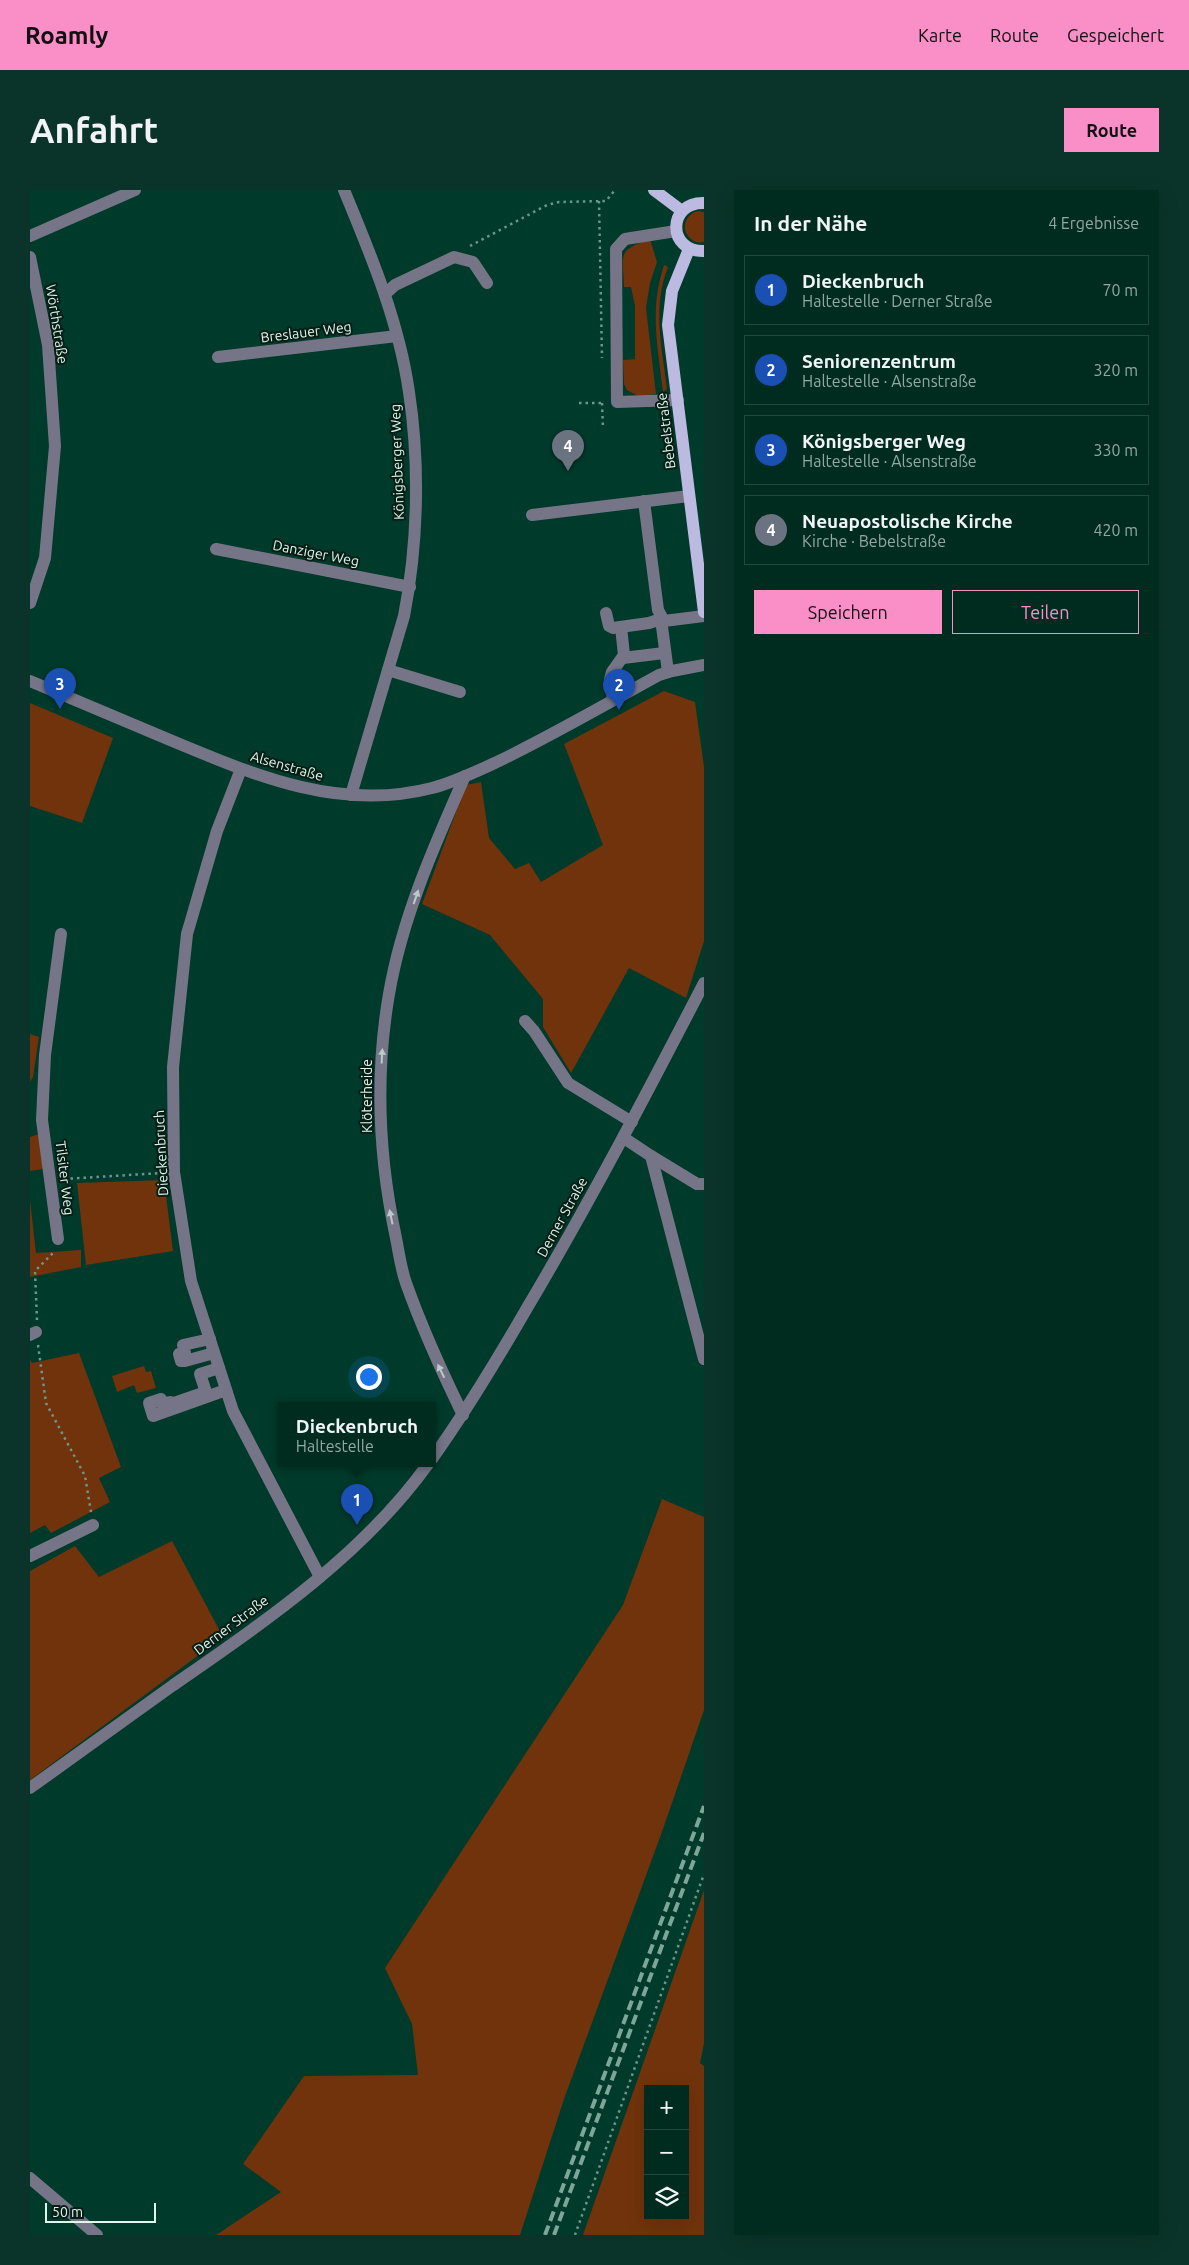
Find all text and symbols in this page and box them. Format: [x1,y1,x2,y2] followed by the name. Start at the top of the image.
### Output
[25,22,108,49] text: Roamly
[918,25,962,45] text: Karte
[990,25,1039,45] text: Route
[1067,25,1164,45] text: Gespeichert
[1064,108,1159,152] button: Route
[30,110,158,150] text: Anfahrt
[754,211,867,235] text: In der Nähe
[1048,214,1139,232] text: 4 Ergebnisse
[802,270,924,292] text: Dieckenbruch
[766,281,776,299] text: 1
[1102,281,1138,299] text: 70 m
[43,283,71,365] street label: Wörthstraße
[802,292,992,310] text: Haltestelle · Derner Straße
[260,318,352,346] street label: Breslauer Weg
[802,350,956,372] text: Seniorenzentrum
[766,361,776,379] text: 2
[1093,361,1138,379] text: 320 m
[802,372,977,390] text: Haltestelle · Alsenstraße
[653,392,679,470] street label: Bebelstraße
[387,404,407,520] street label: Königsberger Weg
[552,430,584,471] pin: 4
[802,430,966,452] text: Königsberger Weg
[766,441,776,459] text: 3
[1093,441,1138,459] text: 330 m
[802,452,977,470] text: Haltestelle · Alsenstraße
[802,510,1013,532] text: Neuapostolische Kirche
[766,521,776,539] text: 4
[1093,521,1138,539] text: 420 m
[802,532,946,550] text: Kirche · Bebelstraße
[271,537,361,569] street label: Danziger Weg
[754,590,942,634] button: Speichern
[952,590,1139,634] button: Teilen
[44,668,76,709] pin: 3
[603,669,635,710] pin: 2
[249,748,325,784] street label: Alsenstraße
[412,889,420,904] one-way arrow
[379,1047,387,1063] one-way arrow
[359,1059,375,1133] street label: Klöterheide
[151,1110,171,1196] street label: Dieckenbruch
[52,1140,78,1216] street label: Tilsiter Weg
[534,1174,590,1260] street label: Derner Straße
[387,1209,395,1225] one-way arrow
[356,1364,382,1390] your location
[437,1364,445,1378] one-way arrow
[278,1402,436,1467] popup
[296,1415,418,1437] text: Dieckenbruch
[296,1437,374,1455] text: Haltestelle
[341,1484,373,1525] pin: 1
[191,1592,271,1658] street label: Derner Straße
[644,2085,689,2220] map controls
[644,2085,689,2130] button: +
[644,2130,689,2175] button: −
[644,2175,689,2220] button: layers
[45,2200,156,2223] scale bar
[52,2204,83,2220] text: 50 m

